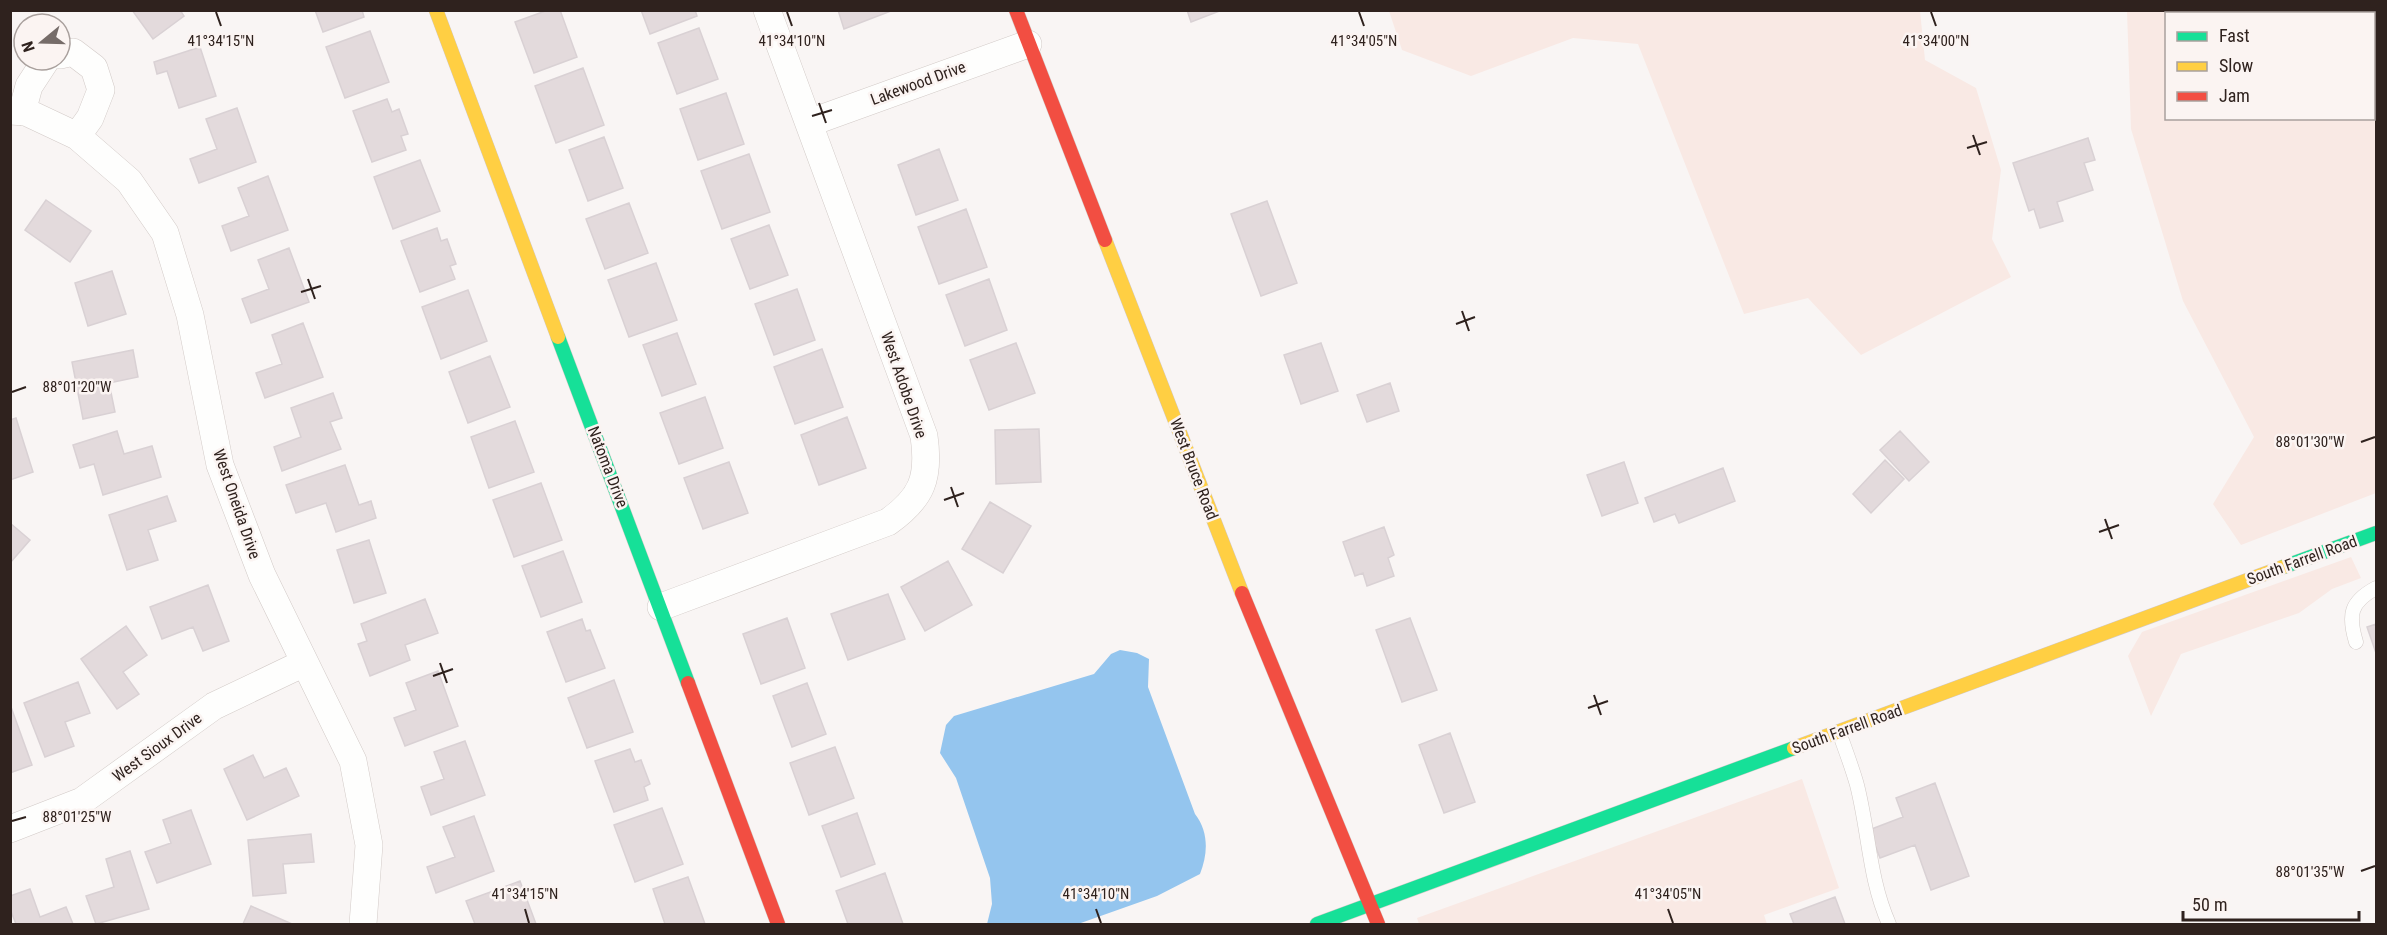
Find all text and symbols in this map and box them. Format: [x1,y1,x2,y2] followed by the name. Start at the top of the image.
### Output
[12,12,72,72] north arrow
[2165,12,2375,120] legend
[2219,25,2250,46] text: Fast
[188,32,254,50] text: 41°34'15"N
[759,32,825,50] text: 41°34'10"N
[1331,32,1397,50] text: 41°34'05"N
[1903,32,1969,50] text: 41°34'00"N
[18,39,39,54] text: N
[2219,55,2254,76] text: Slow
[868,57,968,109] street label: Lakewood Drive
[2219,85,2250,106] text: Jam
[877,329,931,441] street label: West Adobe Drive
[43,378,112,396] text: 88°01'20"W
[1166,416,1222,522] street label: West Bruce Road
[584,424,632,510] street label: Natoma Drive
[2276,433,2345,451] text: 88°01'30"W
[209,447,265,561] street label: West Oneida Drive
[2244,531,2360,589] street label: South Farrell Road
[1789,700,1905,758] street label: South Farrell Road
[109,708,205,786] street label: West Sioux Drive
[43,808,112,826] text: 88°01'25"W
[2276,863,2345,881] text: 88°01'35"W
[2183,884,2358,922] scale bar
[492,885,558,903] text: 41°34'15"N
[1063,885,1129,903] text: 41°34'10"N
[1635,885,1701,903] text: 41°34'05"N
[2192,894,2227,915] text: 50 m

